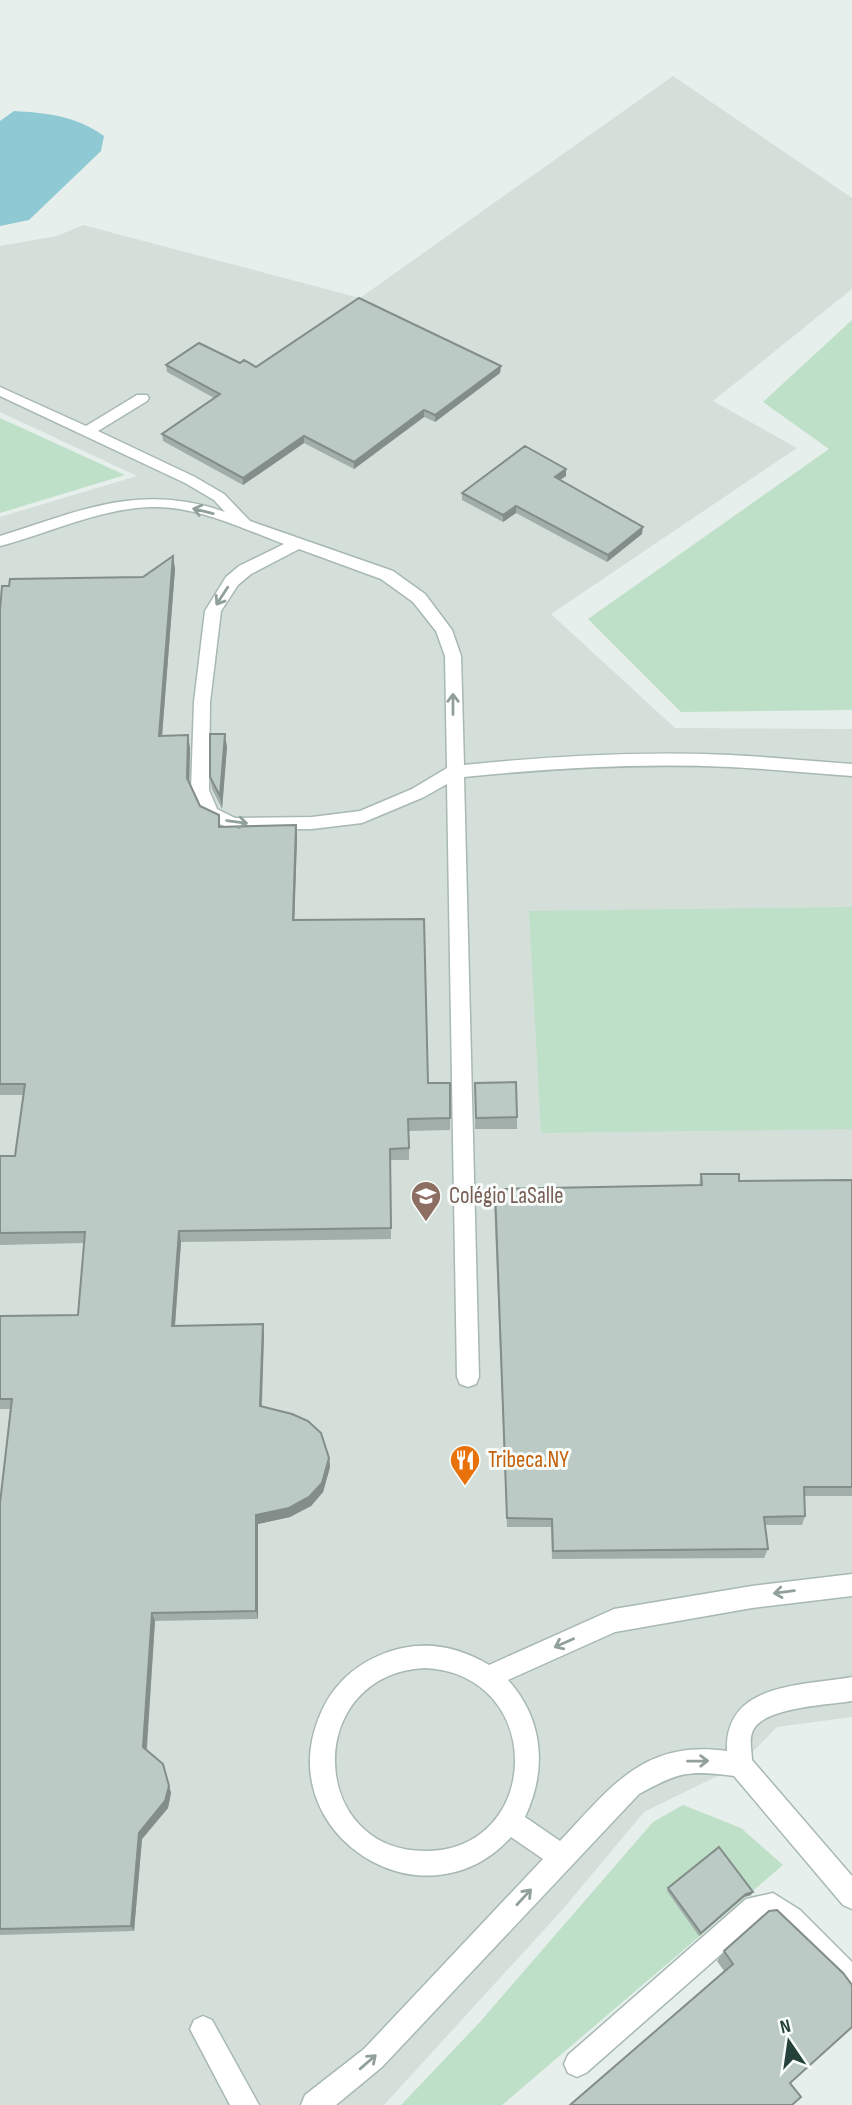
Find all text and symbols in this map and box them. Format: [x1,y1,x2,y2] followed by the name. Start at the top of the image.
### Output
[192,504,215,517] one-way arrow
[215,586,230,605] one-way arrow
[446,692,460,715] one-way arrow
[225,816,248,829] one-way arrow
[409,1179,443,1223] school or university icon: Colégio LaSalle
[449,1182,564,1210] place label: Colégio LaSalle
[448,1443,482,1487] restaurant icon: Tribeca.NY
[488,1446,569,1474] place label: Tribeca.NY
[773,1586,796,1599] one-way arrow
[554,1637,575,1650] one-way arrow
[686,1755,709,1768] one-way arrow
[516,1888,532,1906] one-way arrow
[754,2007,824,2077] north arrow
[778,2015,793,2039] text: N
[358,2054,376,2070] one-way arrow

